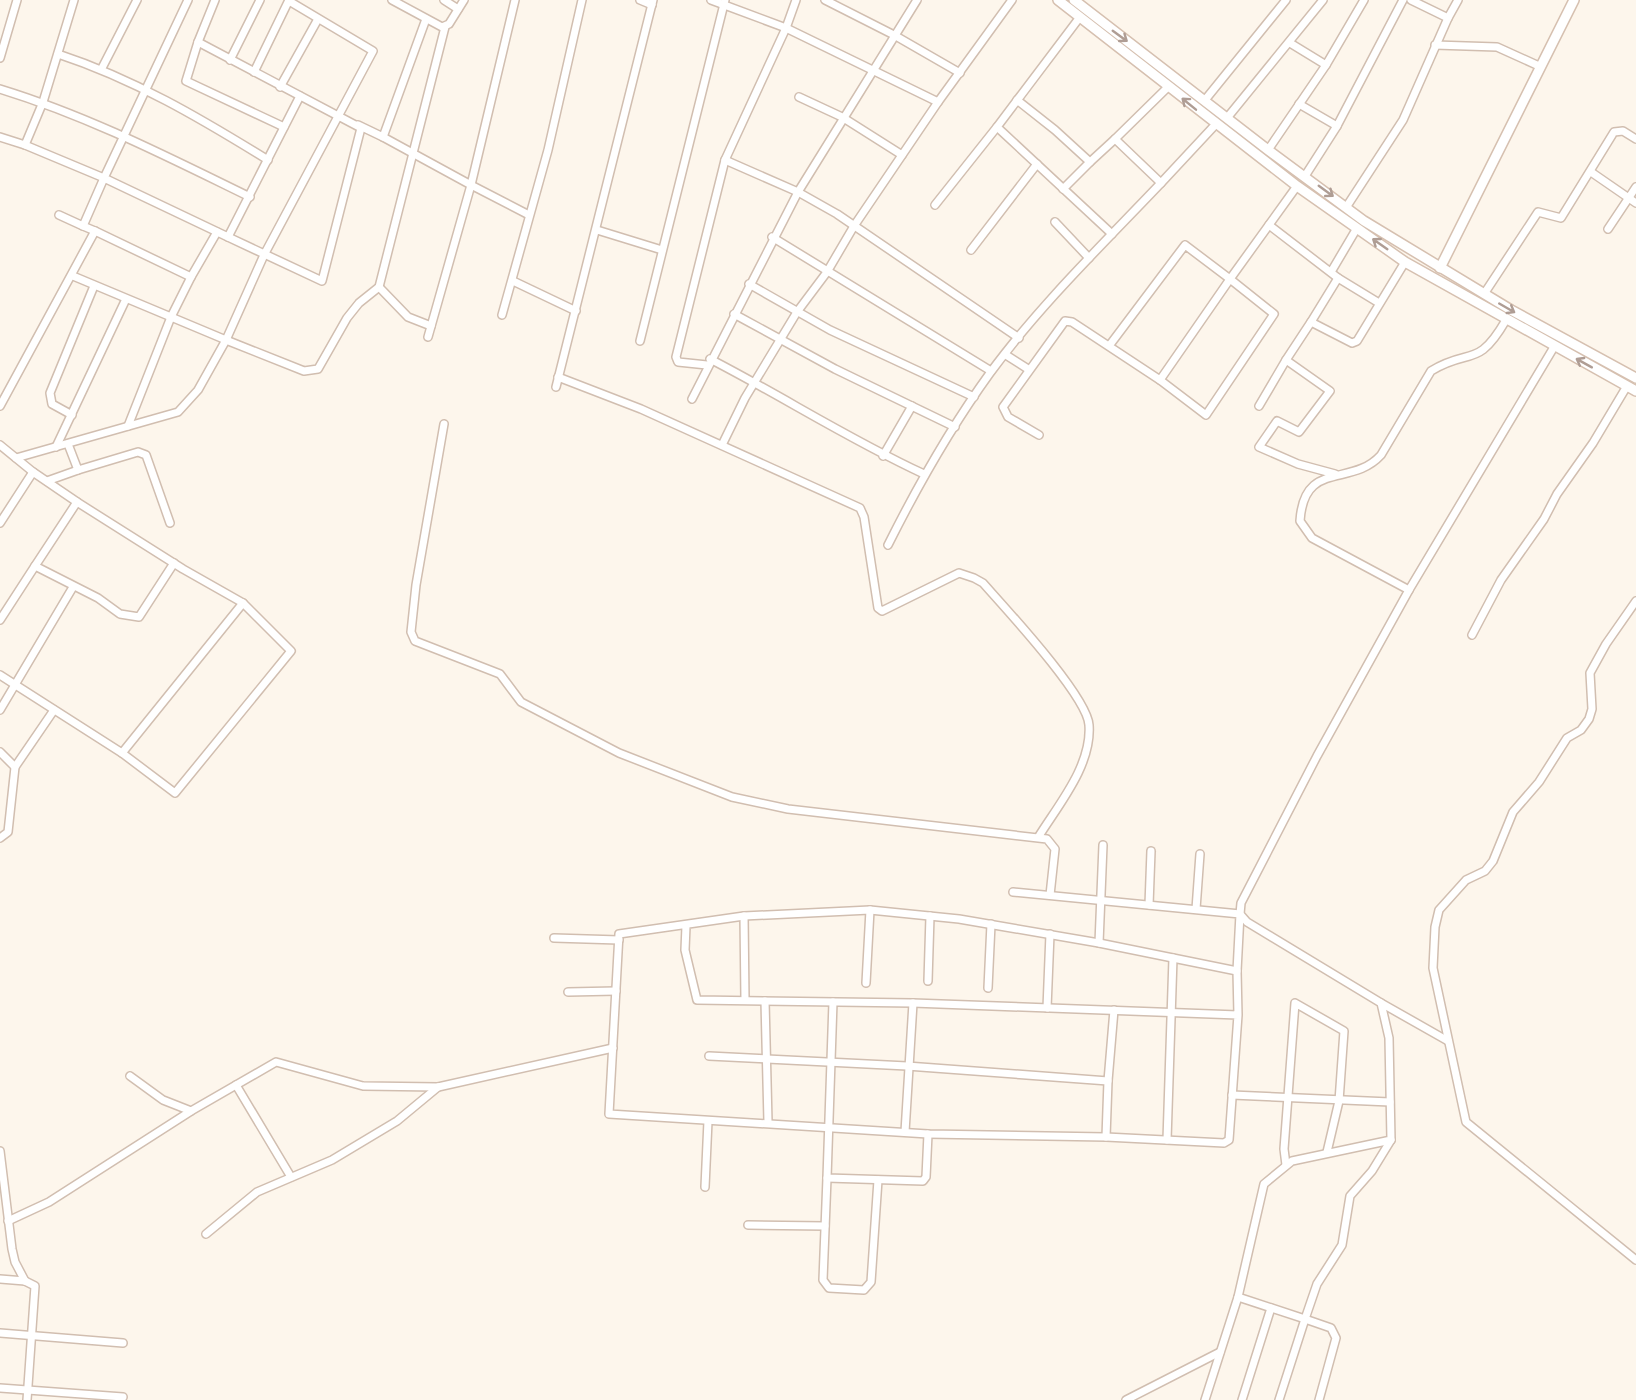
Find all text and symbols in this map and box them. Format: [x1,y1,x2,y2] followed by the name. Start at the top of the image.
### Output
[1112,29,1128,42] one-way arrow
[1181,97,1197,110] one-way arrow
[1317,185,1333,197] one-way arrow
[1372,238,1388,250] one-way arrow
[1498,302,1515,314] one-way arrow
[1576,357,1594,368] one-way arrow

